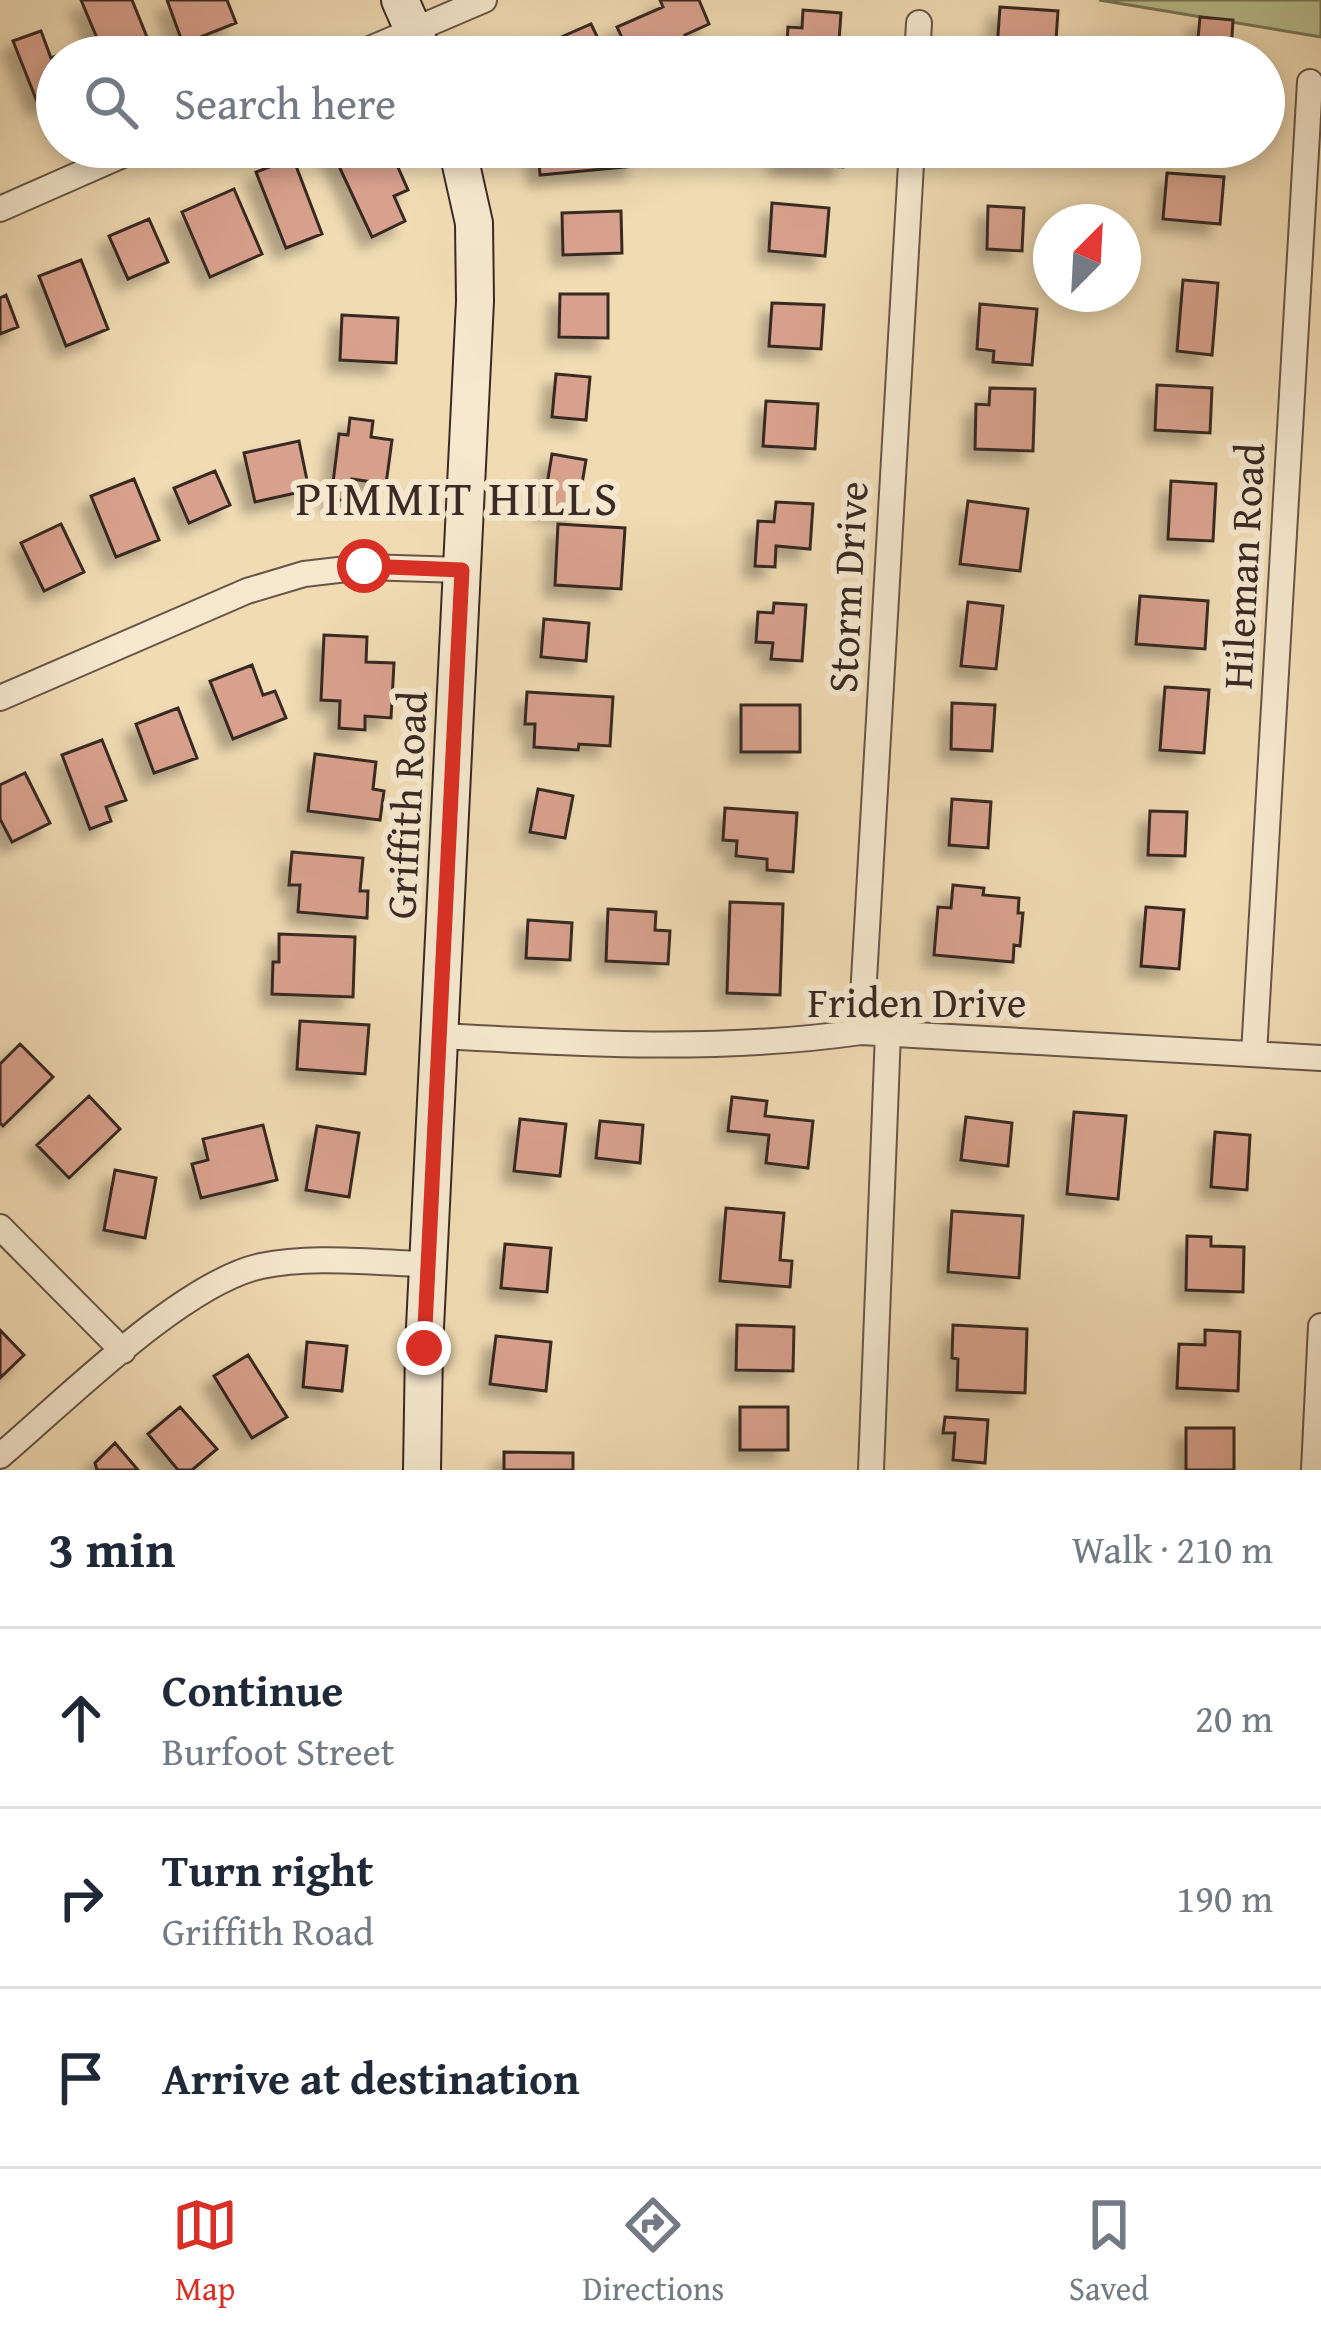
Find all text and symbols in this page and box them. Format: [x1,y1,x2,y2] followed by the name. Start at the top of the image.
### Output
[36,36,1285,168] search box
[78,69,144,135] icon: search
[174,70,396,135] text: Search here
[1033,204,1141,312] north arrow
[1206,441,1279,690] street label: Hileman Road
[296,462,620,533] district label: PIMMIT HILLS
[810,480,883,694] street label: Storm Drive
[337,539,391,593] route start
[369,689,442,920] street label: Griffith Road
[808,971,1026,1032] street label: Friden Drive
[397,1321,451,1375] route end
[48,1511,175,1586] text: 3 min
[1072,1520,1273,1577] text: Walk · 210 m
[162,1657,343,1722] text: Continue
[48,1685,114,1751] icon: ahead
[1195,1689,1273,1746] text: 20 m
[162,1722,395,1779] text: Burfoot Street
[162,1837,374,1902] text: Turn right
[48,1865,114,1931] icon: right
[1176,1869,1273,1926] text: 190 m
[162,1902,374,1959] text: Griffith Road
[48,2045,114,2111] icon: arrive
[162,2045,580,2110] text: Arrive at destination
[172,2192,238,2312] tab: Map
[583,2192,724,2312] tab: Directions
[1069,2192,1149,2312] tab: Saved

